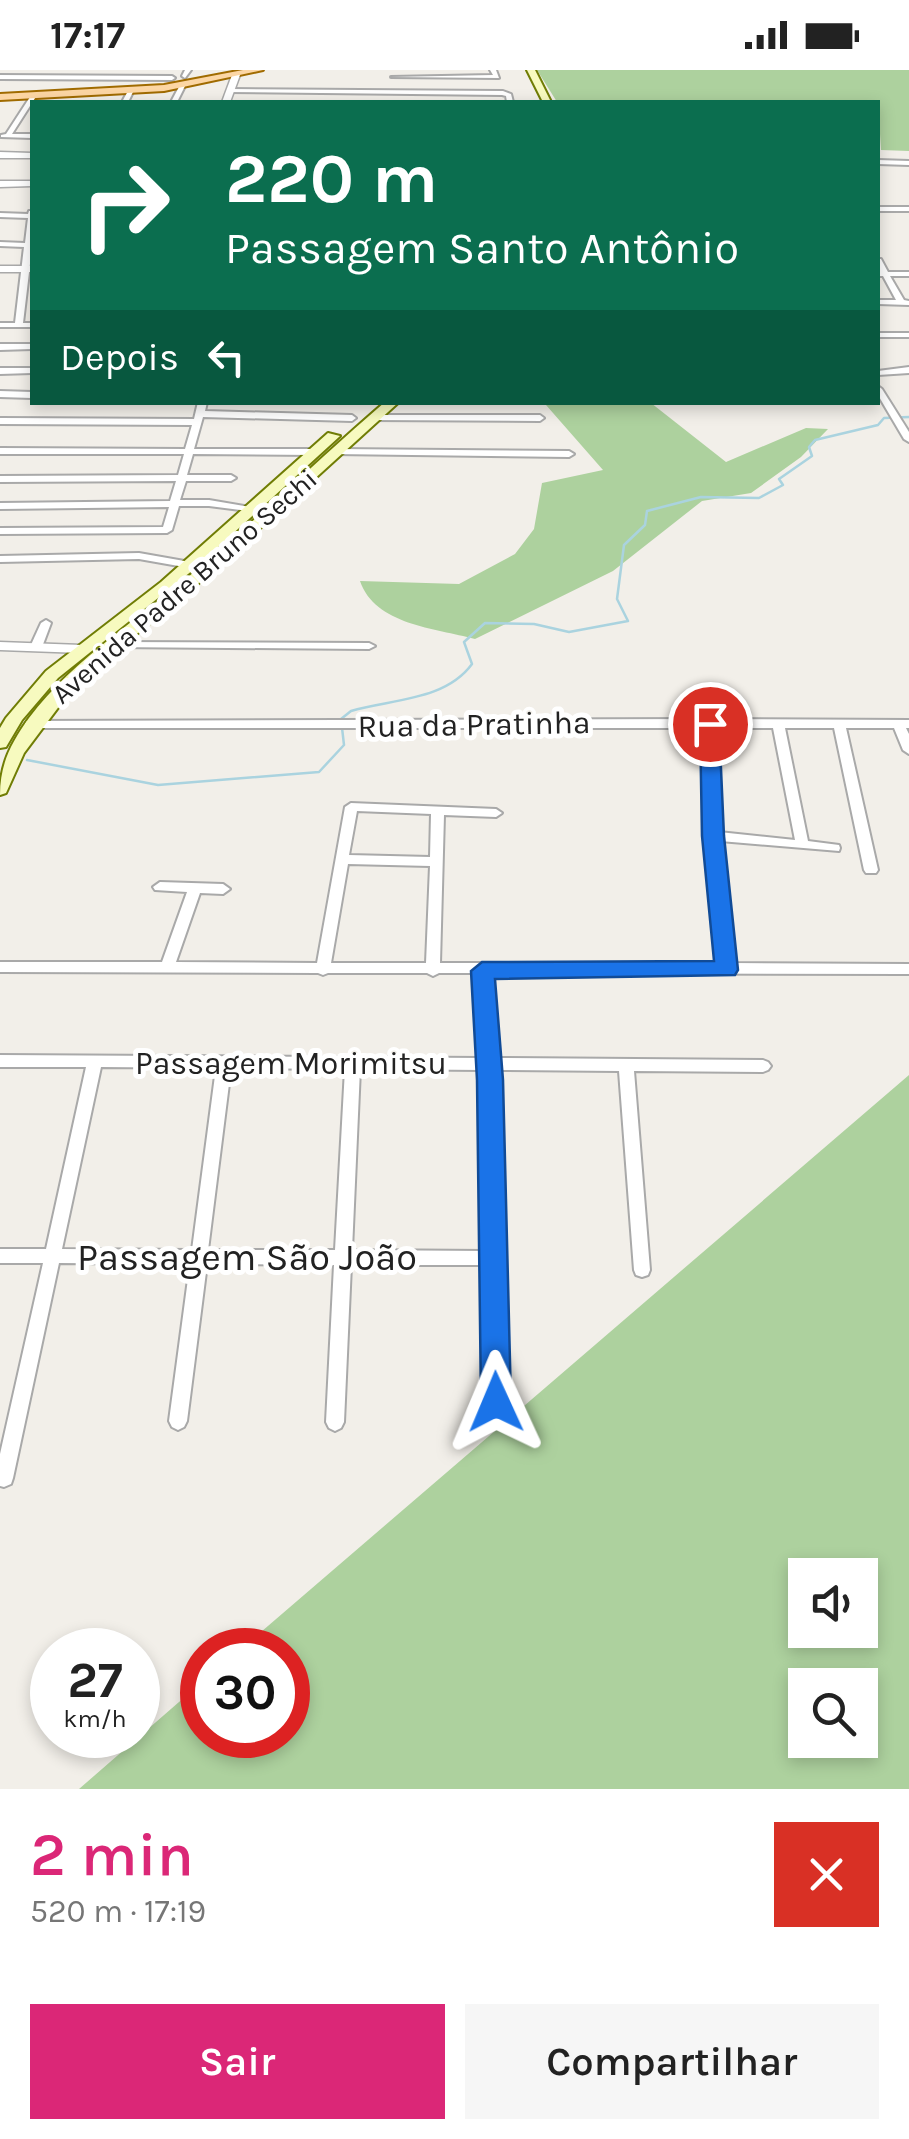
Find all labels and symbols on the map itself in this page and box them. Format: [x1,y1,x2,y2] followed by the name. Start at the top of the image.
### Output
[45,462,324,711] street label: Avenida Padre Bruno Sechi
[668,682,753,767] pin
[357,704,591,745] street label: Rua da Pratinha
[135,1045,447,1082] street label: Passagem Morimitsu
[77,1235,417,1280] street label: Passagem São João
[444,1350,548,1454] position arrow
[180,1628,310,1758] speed limit sign: 30

